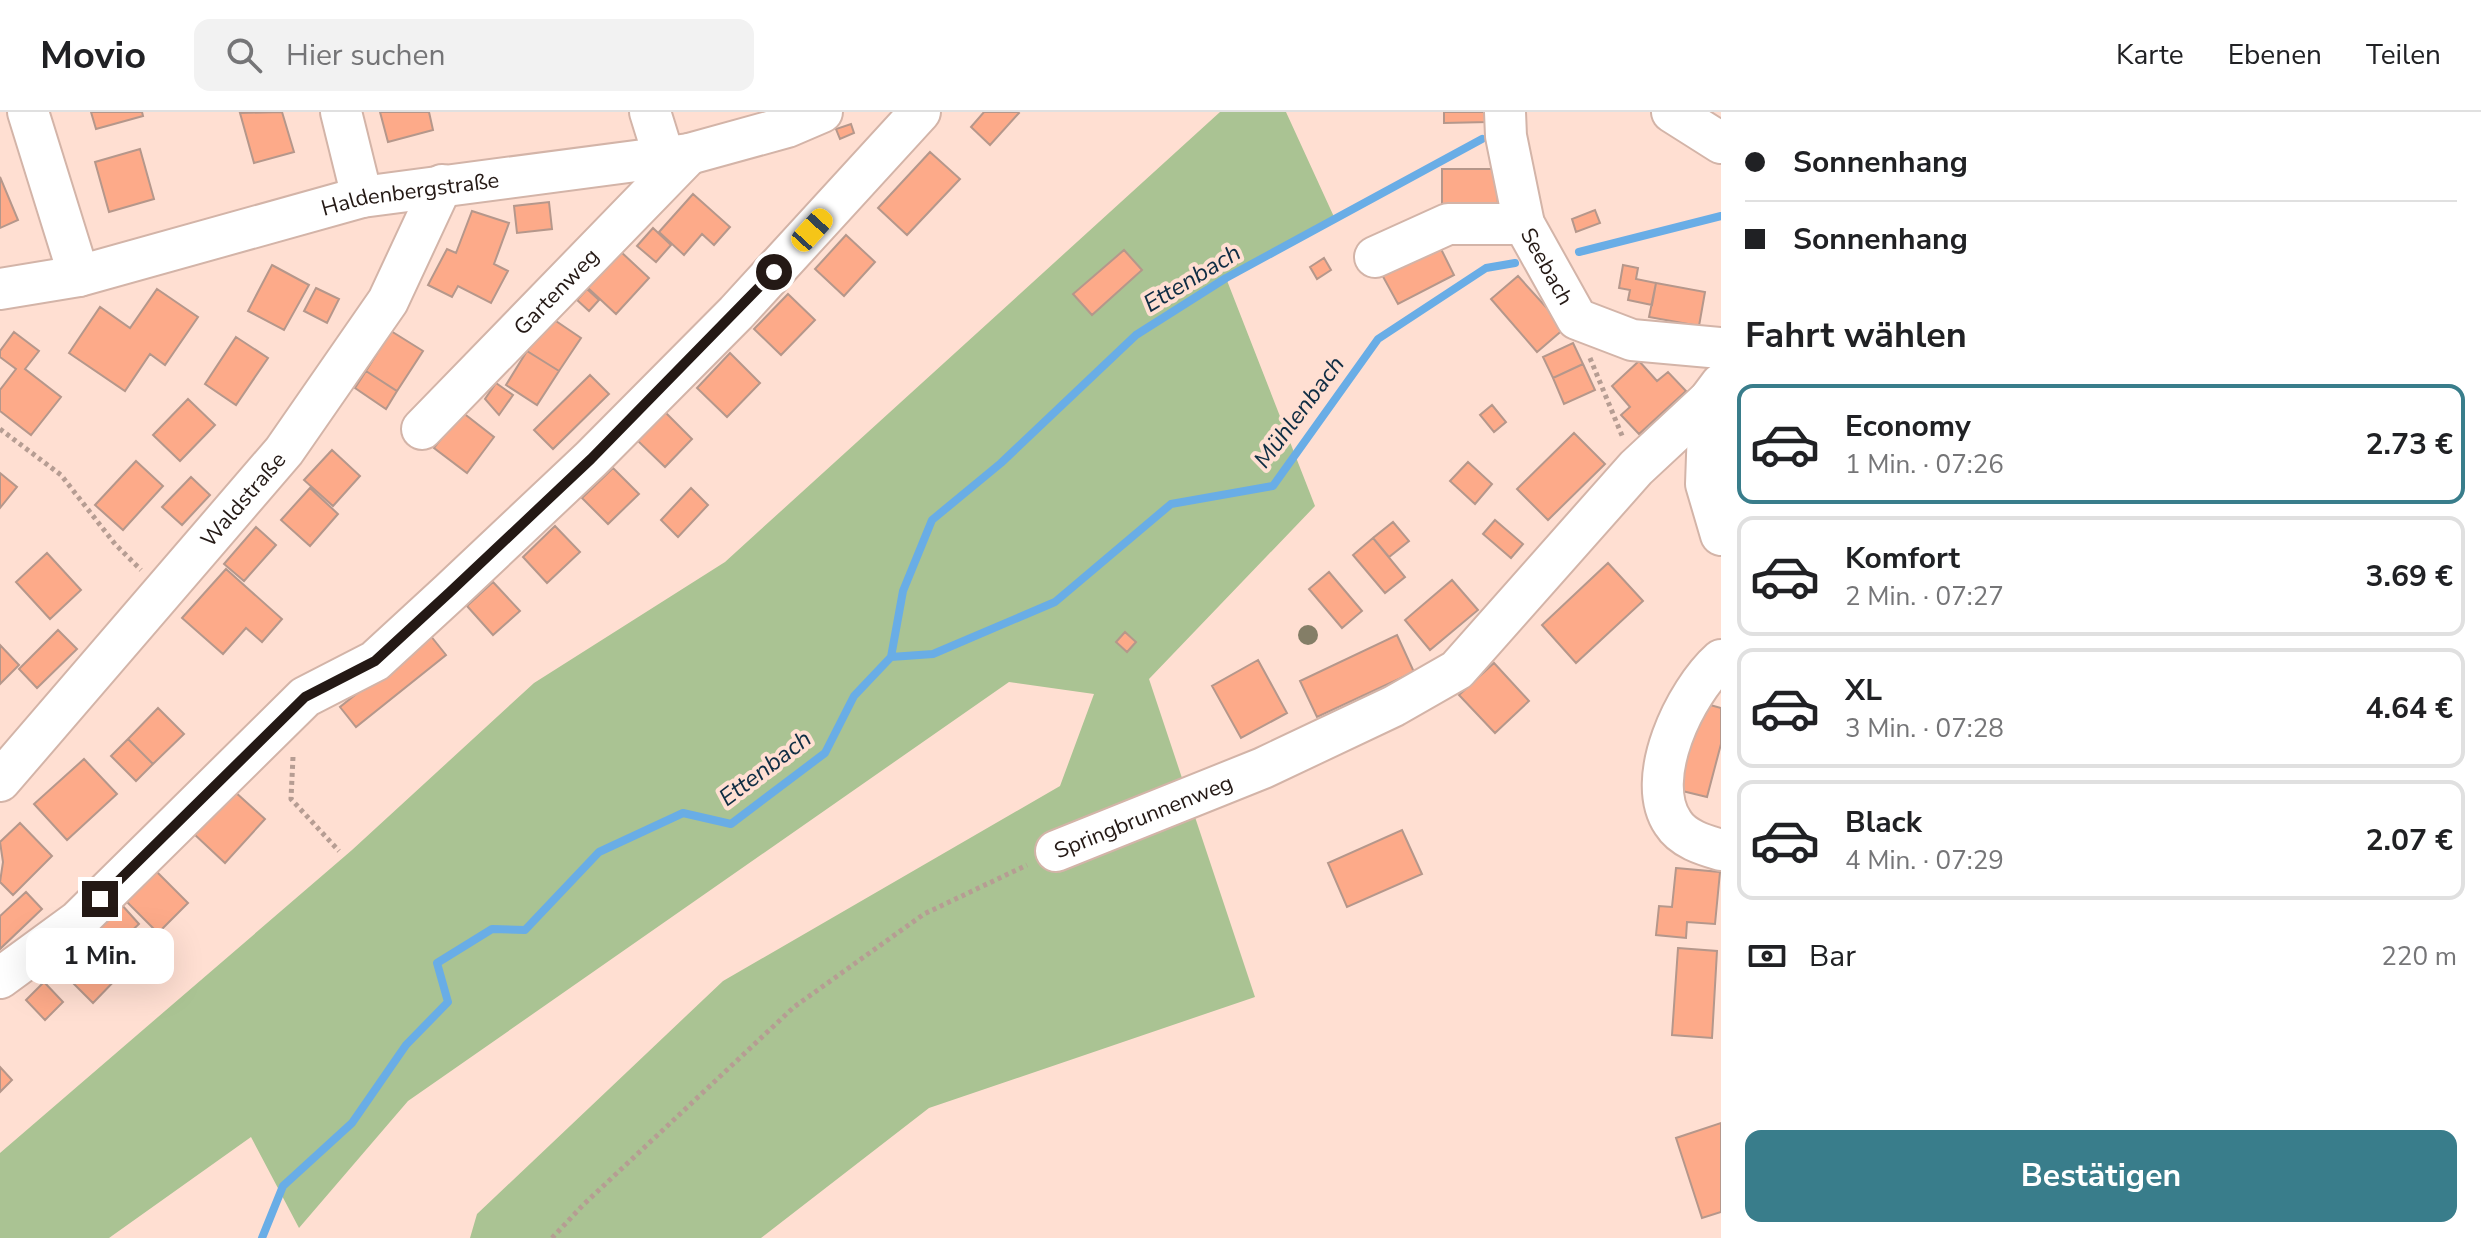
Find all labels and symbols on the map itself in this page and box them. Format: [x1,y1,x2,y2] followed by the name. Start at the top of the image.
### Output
[318,165,501,224] street label: Haldenbergstraße
[787,204,837,256] car
[1513,222,1580,311] street label: Seebach
[1137,236,1247,320] water label: Ettenbach
[507,242,606,342] street label: Gartenweg
[756,254,792,290] route start
[1246,349,1352,475] water label: Mühlenbach
[194,446,293,554] street label: Waldstraße
[712,723,818,813] water label: Ettenbach
[1050,768,1237,866] street label: Springbrunnenweg
[82,881,118,917] route end
[26,927,174,983] callout: 1 Min.

